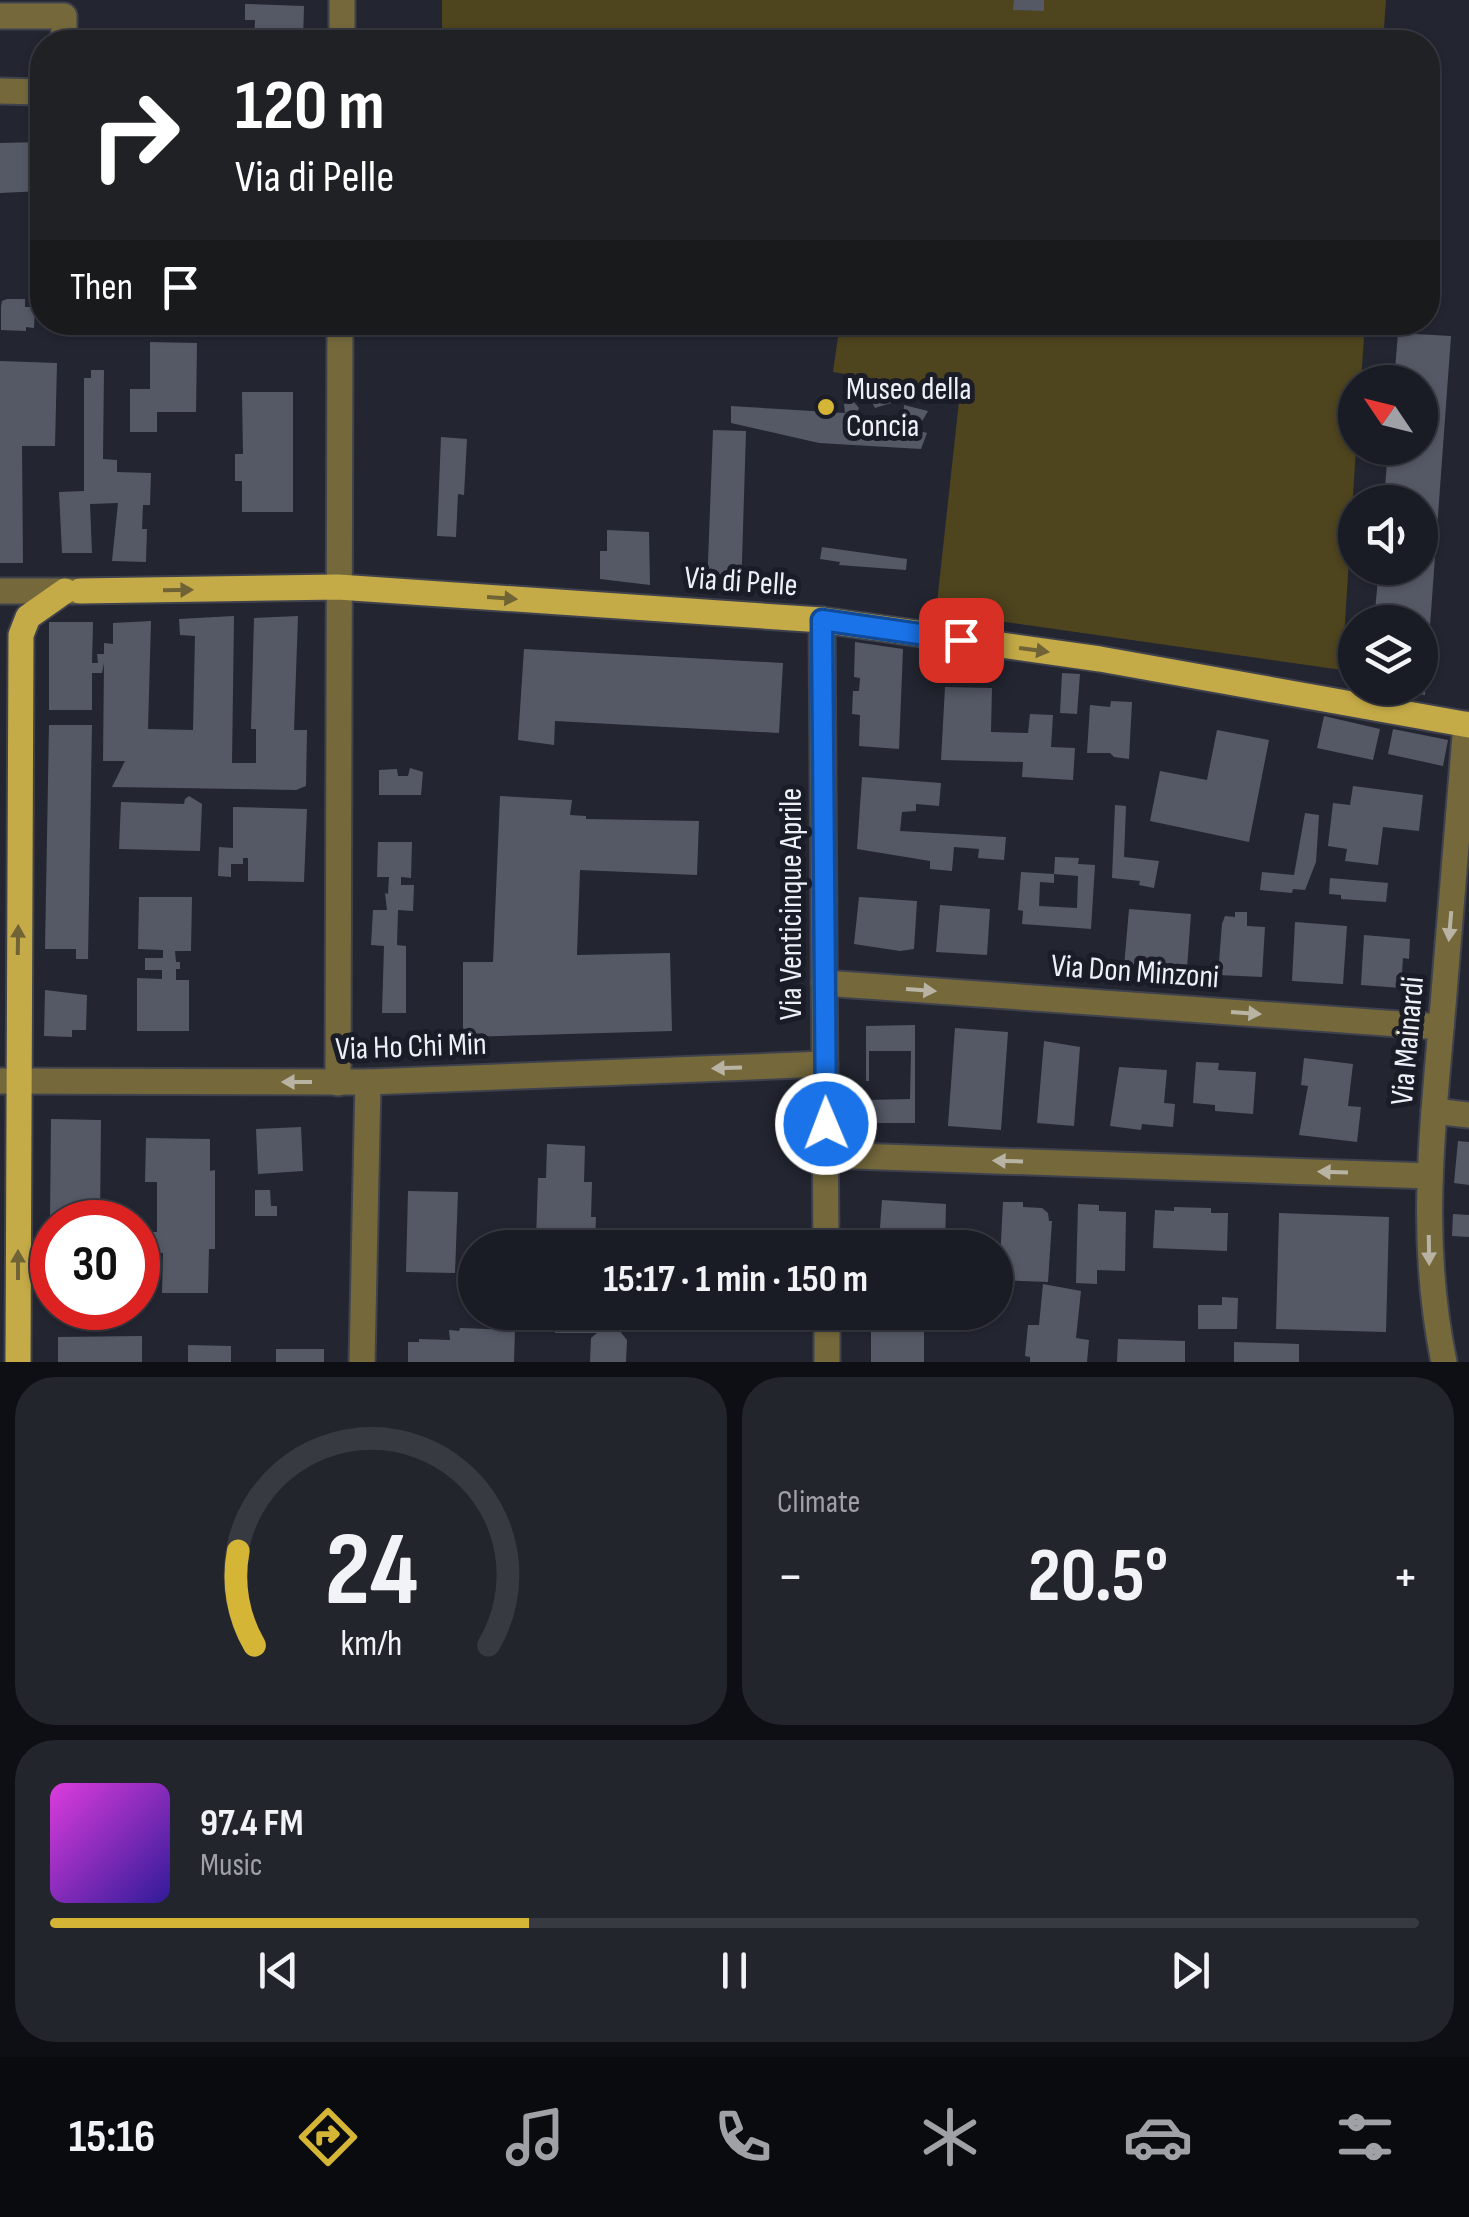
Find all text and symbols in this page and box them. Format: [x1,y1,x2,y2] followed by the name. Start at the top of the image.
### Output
[235,65,385,149] text: 120 m
[70,70,200,200] icon: right
[235,150,394,205] text: Via di Pelle
[153,260,208,315] icon: arrive
[70,265,133,310] text: Then
[1338,365,1438,465] north arrow
[1338,365,1438,705] map controls
[846,370,972,446] place label: Museo della Concia
[815,396,837,418] marker: Museo della Concia
[1338,485,1438,585] button: sound
[683,559,799,605] street label: Via di Pelle
[162,581,194,597] one-way arrow
[487,590,519,606] one-way arrow
[919,598,1004,683] pin
[1338,605,1438,705] button: layers
[934,613,989,668] icon: arrive
[1019,643,1051,659] one-way arrow
[772,788,811,1020] street label: Via Venticinque Aprile
[1441,911,1457,942] one-way arrow
[10,923,26,955] one-way arrow
[1050,947,1220,997] street label: Via Don Minzoni
[1383,975,1433,1107] street label: Via Mainardi
[906,982,938,998] one-way arrow
[1230,1005,1262,1021] one-way arrow
[335,1025,487,1069] street label: Via Ho Chi Min
[711,1060,743,1076] one-way arrow
[774,1072,878,1176] position arrow
[281,1074,313,1090] one-way arrow
[992,1153,1023,1169] one-way arrow
[1316,1164,1348,1180] one-way arrow
[30,1200,160,1330] speed limit sign: 30
[1421,1235,1437,1267] one-way arrow
[10,1248,26,1280] one-way arrow
[603,1257,868,1302] text: 15:17 · 1 min · 150 m
[777,1483,860,1522] text: Climate
[324,1509,418,1634] text: 24
[1028,1532,1168,1623] text: 20.5°
[777,1544,804,1611] text: −
[1392,1544,1419,1611] text: +
[340,1623,402,1666] text: km/h
[200,1801,303,1846] text: 97.4 FM
[200,1846,263,1885] text: Music
[251,1943,306,1998] icon: previous
[707,1943,762,1998] icon: pause
[1163,1943,1218,1998] icon: next
[293,2102,363,2172] icon: directions
[500,2102,570,2172] icon: music
[708,2102,778,2172] icon: phone
[915,2102,985,2172] icon: climate
[1123,2102,1193,2172] icon: car
[1330,2102,1400,2172] icon: filters
[69,2110,155,2165] text: 15:16

